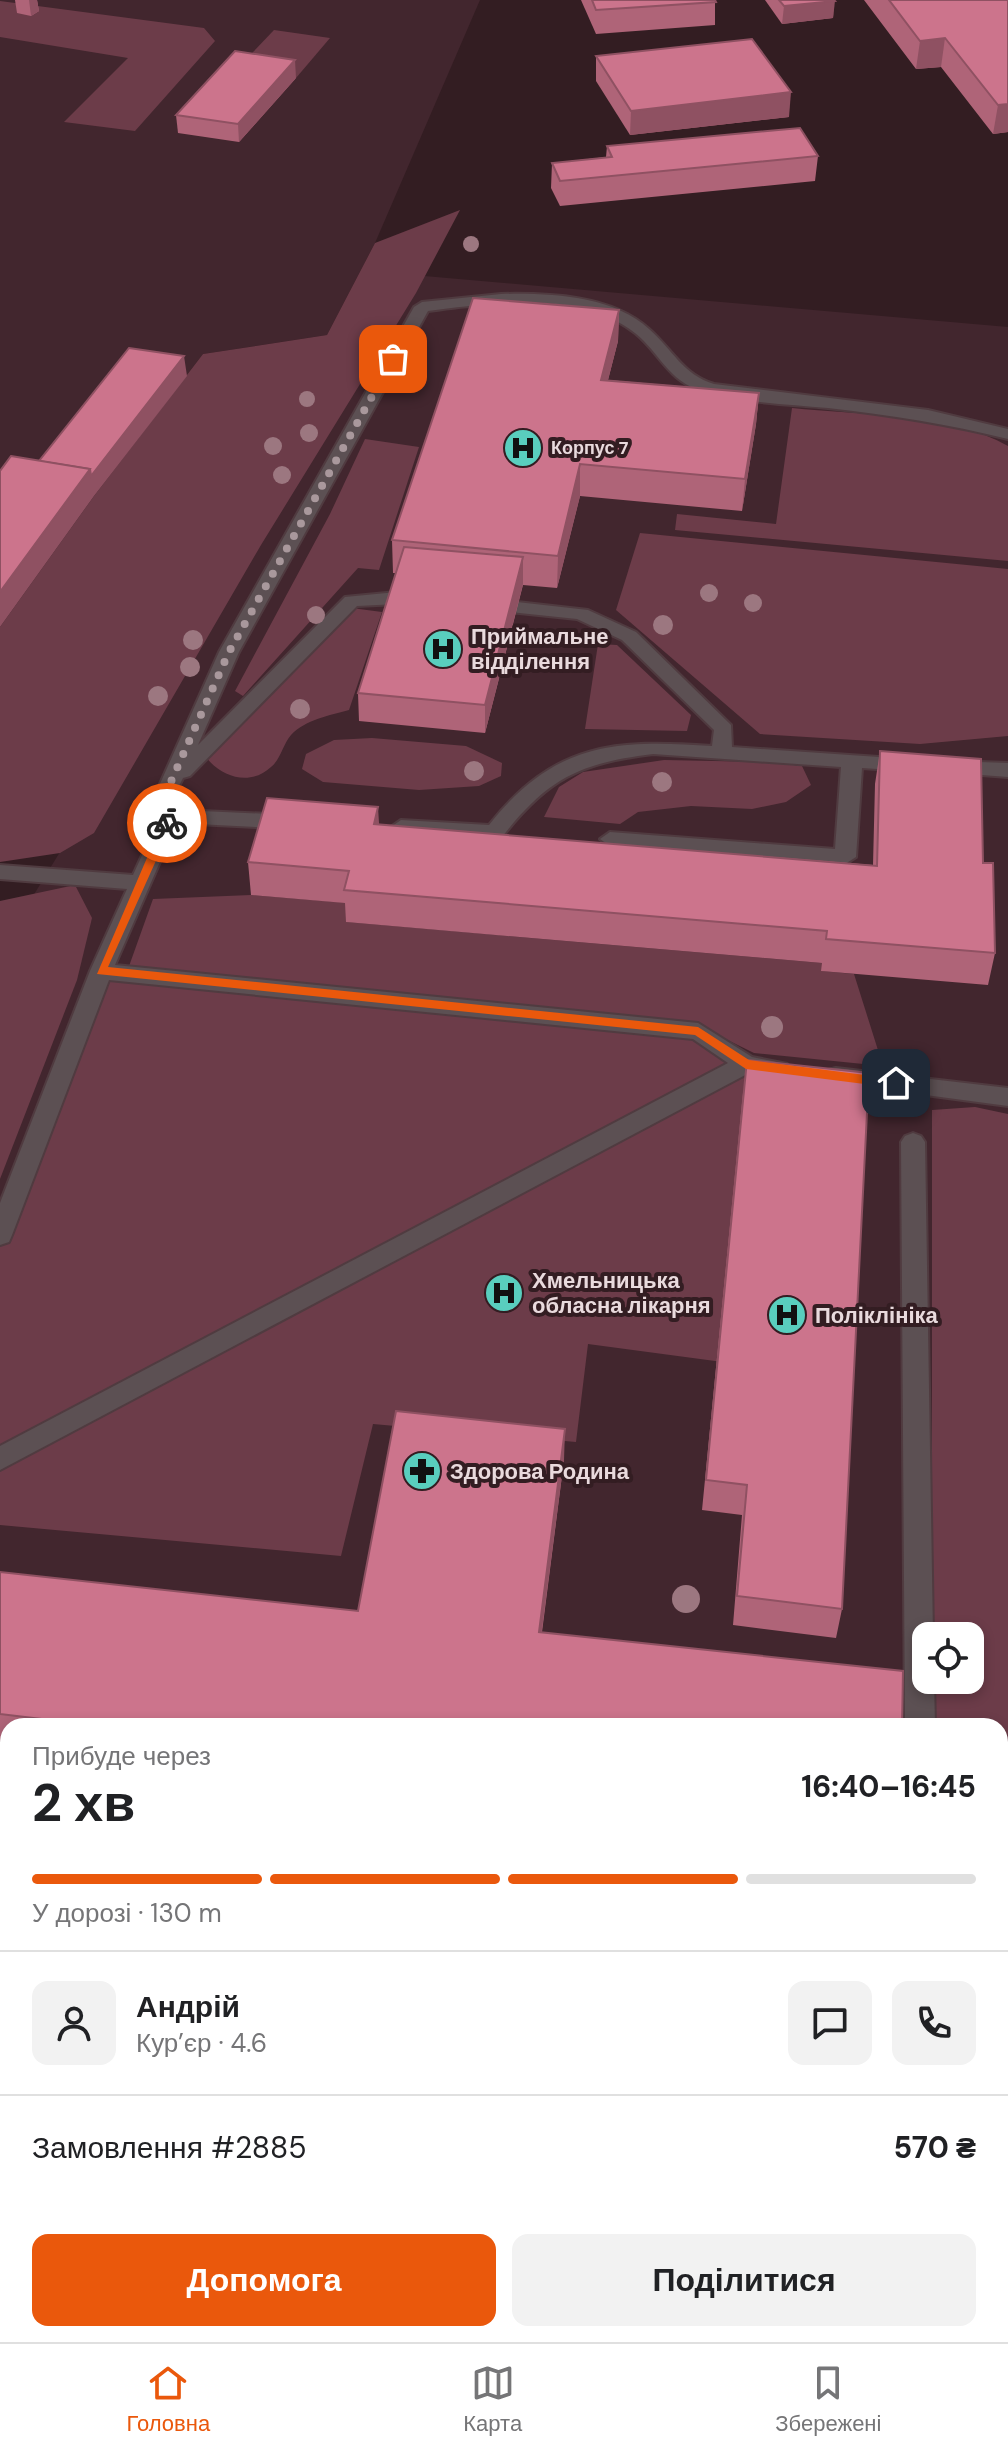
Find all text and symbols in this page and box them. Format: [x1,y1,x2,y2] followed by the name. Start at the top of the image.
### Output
[359,325,427,393] pin
[371,337,415,381] icon: bag
[502,427,544,469] hospital icon: Корпус 7
[551,436,629,460] place label: Корпус 7
[471,622,609,676] place label: Приймальне відділення
[422,628,464,670] hospital icon: Приймальне відділення
[127,783,207,863] courier
[145,801,189,845] icon: bike
[862,1049,930,1117] pin
[874,1061,918,1105] icon: home
[532,1266,711,1320] place label: Хмельницька обласна лікарня
[483,1272,525,1314] hospital icon: Хмельницька обласна лікарня
[766,1294,808,1336] hospital icon: Поліклініка
[815,1301,939,1330] place label: Поліклініка
[401,1450,443,1492] pharmacy icon: Здорова Родина
[450,1457,630,1486] place label: Здорова Родина
[912,1622,984,1694] map controls
[912,1622,984,1694] button: locate
[32,1739,211,1773] text: Прибуде через
[801,1767,976,1806] text: 16:40–16:45
[32,1769,135,1837] text: 2 хв
[32,1896,222,1930] text: У дорозі · 130 m
[32,1981,116,2065] button: person
[788,1981,872,2065] button: chat
[892,1981,976,2065] button: phone
[136,1987,240,2026] text: Андрій
[136,2026,267,2060] text: Кур’єр · 4.6
[32,2128,307,2167] text: Замовлення #2885
[893,2128,976,2167] text: 570 ₴
[32,2234,496,2326] button: Допомога
[512,2234,976,2326] button: Поділитися
[127,2361,210,2438] tab: Головна
[463,2361,522,2438] tab: Карта
[775,2361,881,2438] tab: Збережені

